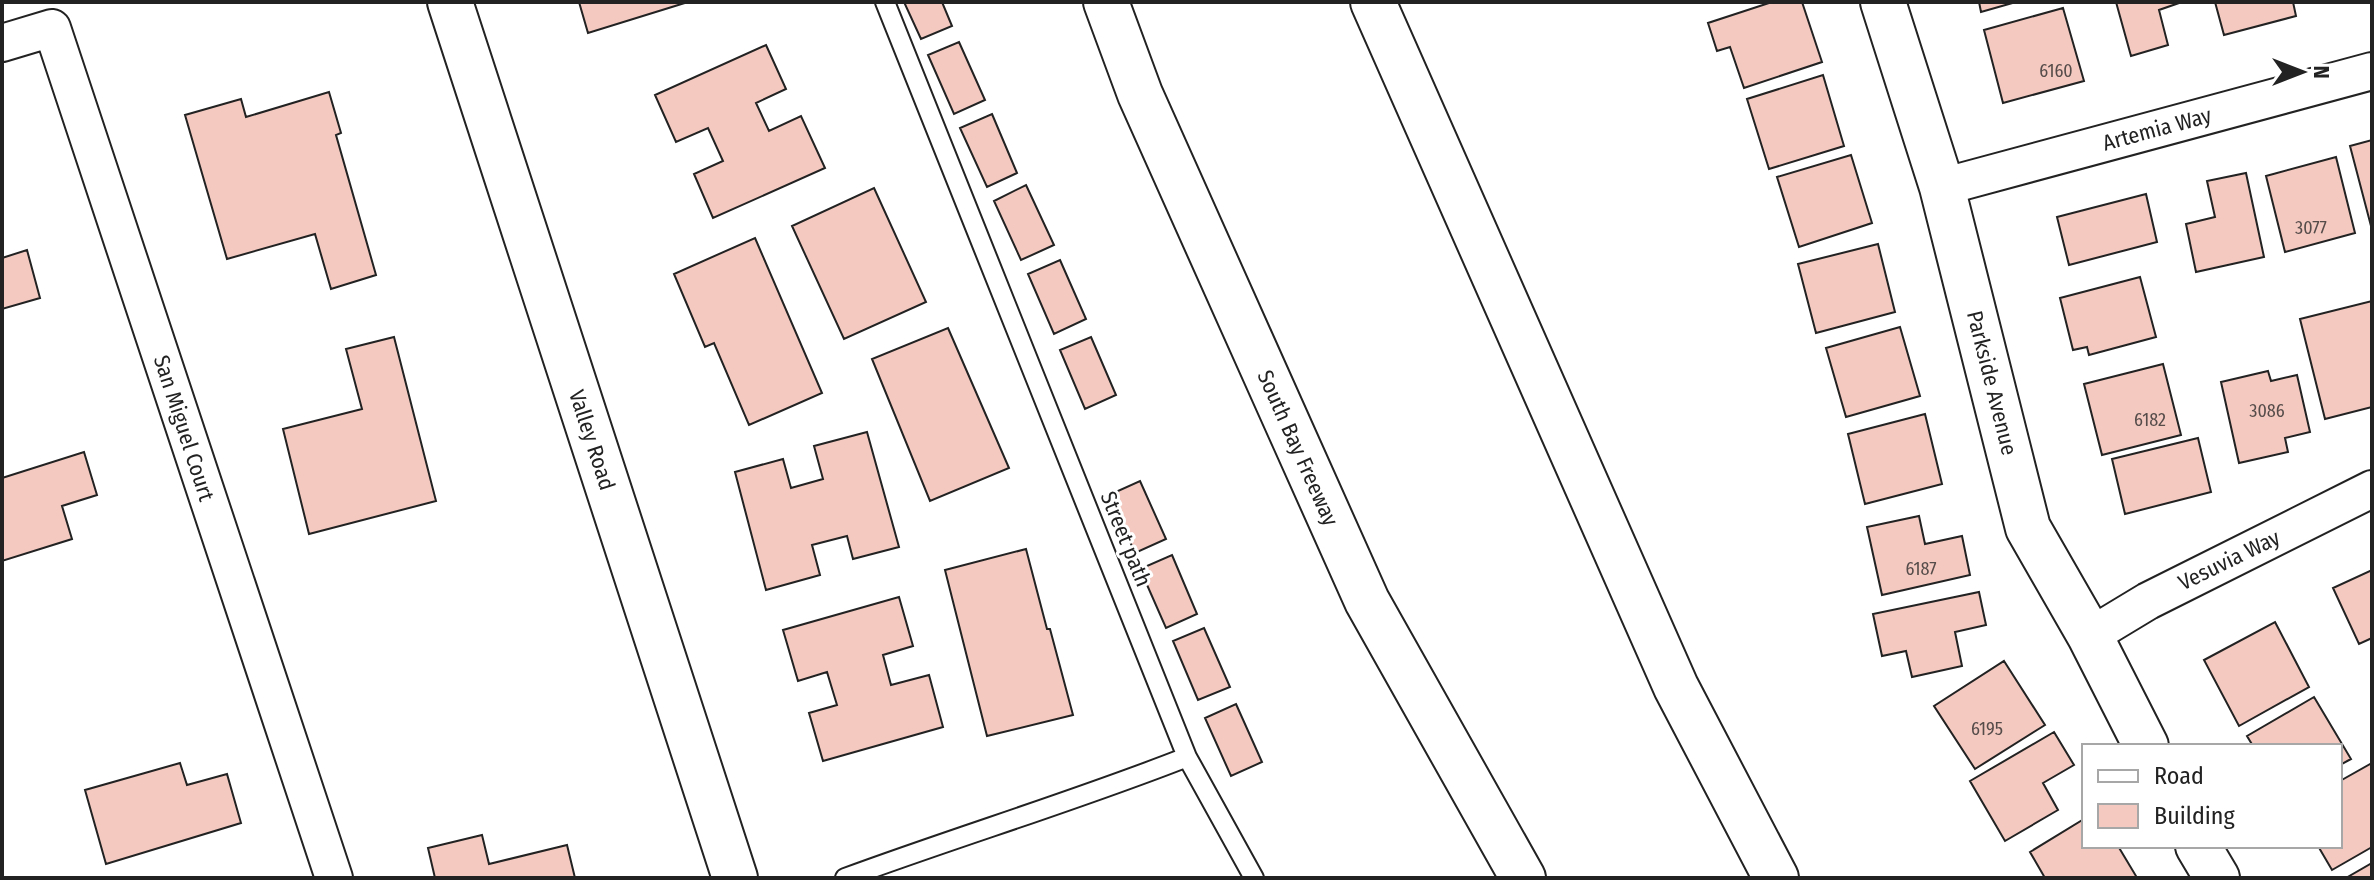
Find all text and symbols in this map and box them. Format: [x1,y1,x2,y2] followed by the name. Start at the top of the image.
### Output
[2262,32,2342,112] north arrow
[2039,60,2073,82] house number: 6160
[2308,65,2335,79] text: N
[2100,101,2215,156] street label: Artemia Way
[2295,217,2327,239] house number: 3077
[1961,308,2023,458] street label: Parkside Avenue
[148,352,221,505] street label: San Miguel Court
[1252,366,1344,530] street label: South Bay Freeway
[563,386,621,494] street label: Valley Road
[2249,400,2285,422] house number: 3086
[2134,409,2166,431] house number: 6182
[1095,487,1157,591] street label: Street path
[2174,524,2284,596] street label: Vesuvia Way
[1905,558,1937,580] house number: 6187
[1971,718,2003,740] house number: 6195
[2082,744,2342,848] legend
[2154,762,2204,790] text: Road
[2154,802,2236,830] text: Building

